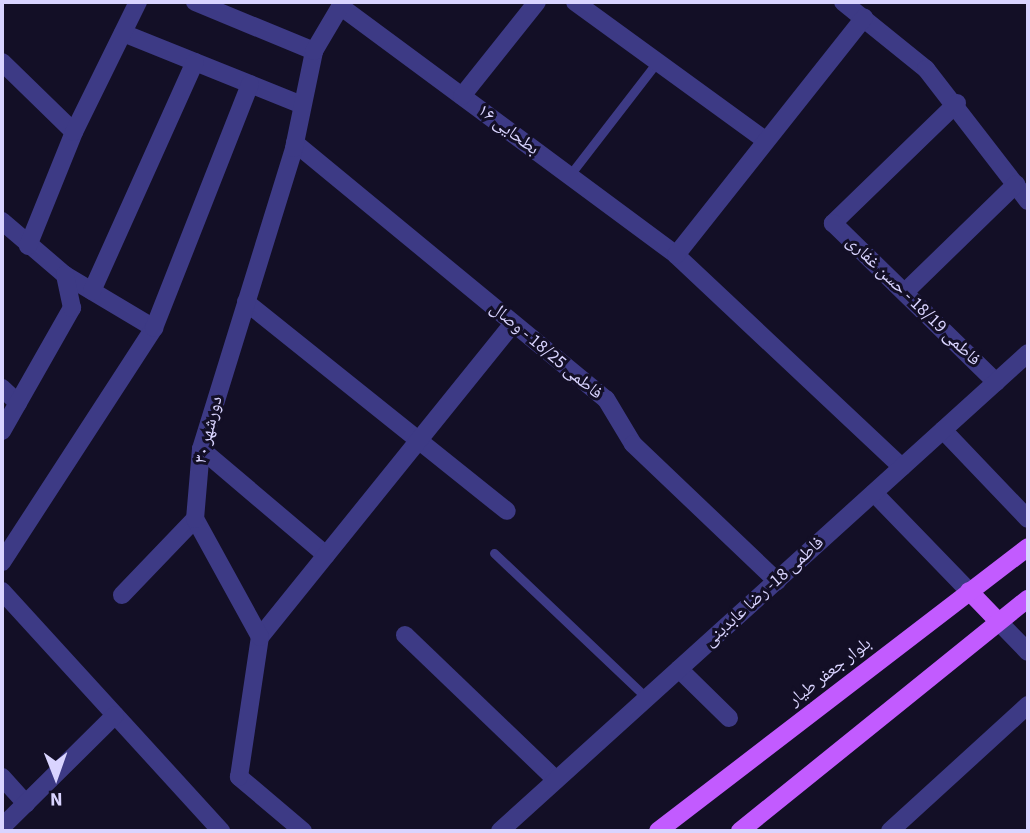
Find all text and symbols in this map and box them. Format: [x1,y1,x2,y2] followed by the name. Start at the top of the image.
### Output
[473,100,543,160] street label: بطحایی ۱۶
[841,231,985,371] street label: فاطمی 18/19 - حسن غفاری
[485,298,607,404] street label: فاطمی 18/25 - وصال
[190,394,228,466] street label: دورشهر ۳۰
[699,532,829,652] street label: فاطمی 18- رضا عابدینی
[784,633,876,711] street label: بلوار جعفر طیار
[21,742,91,812] north arrow
[50,785,63,812] text: N

